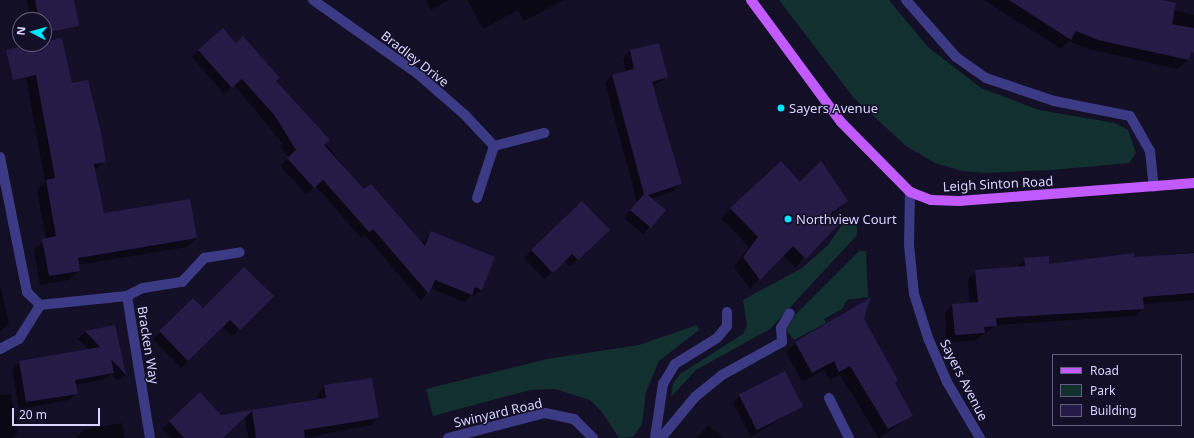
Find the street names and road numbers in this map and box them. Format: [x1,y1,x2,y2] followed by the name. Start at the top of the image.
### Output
[378,28,452,90] street label: Bradley Drive
[942,173,1054,195] street label: Leigh Sinton Road
[134,305,162,385] street label: Bracken Way
[937,337,991,423] street label: Sayers Avenue
[452,395,544,431] street label: Swinyard Road

